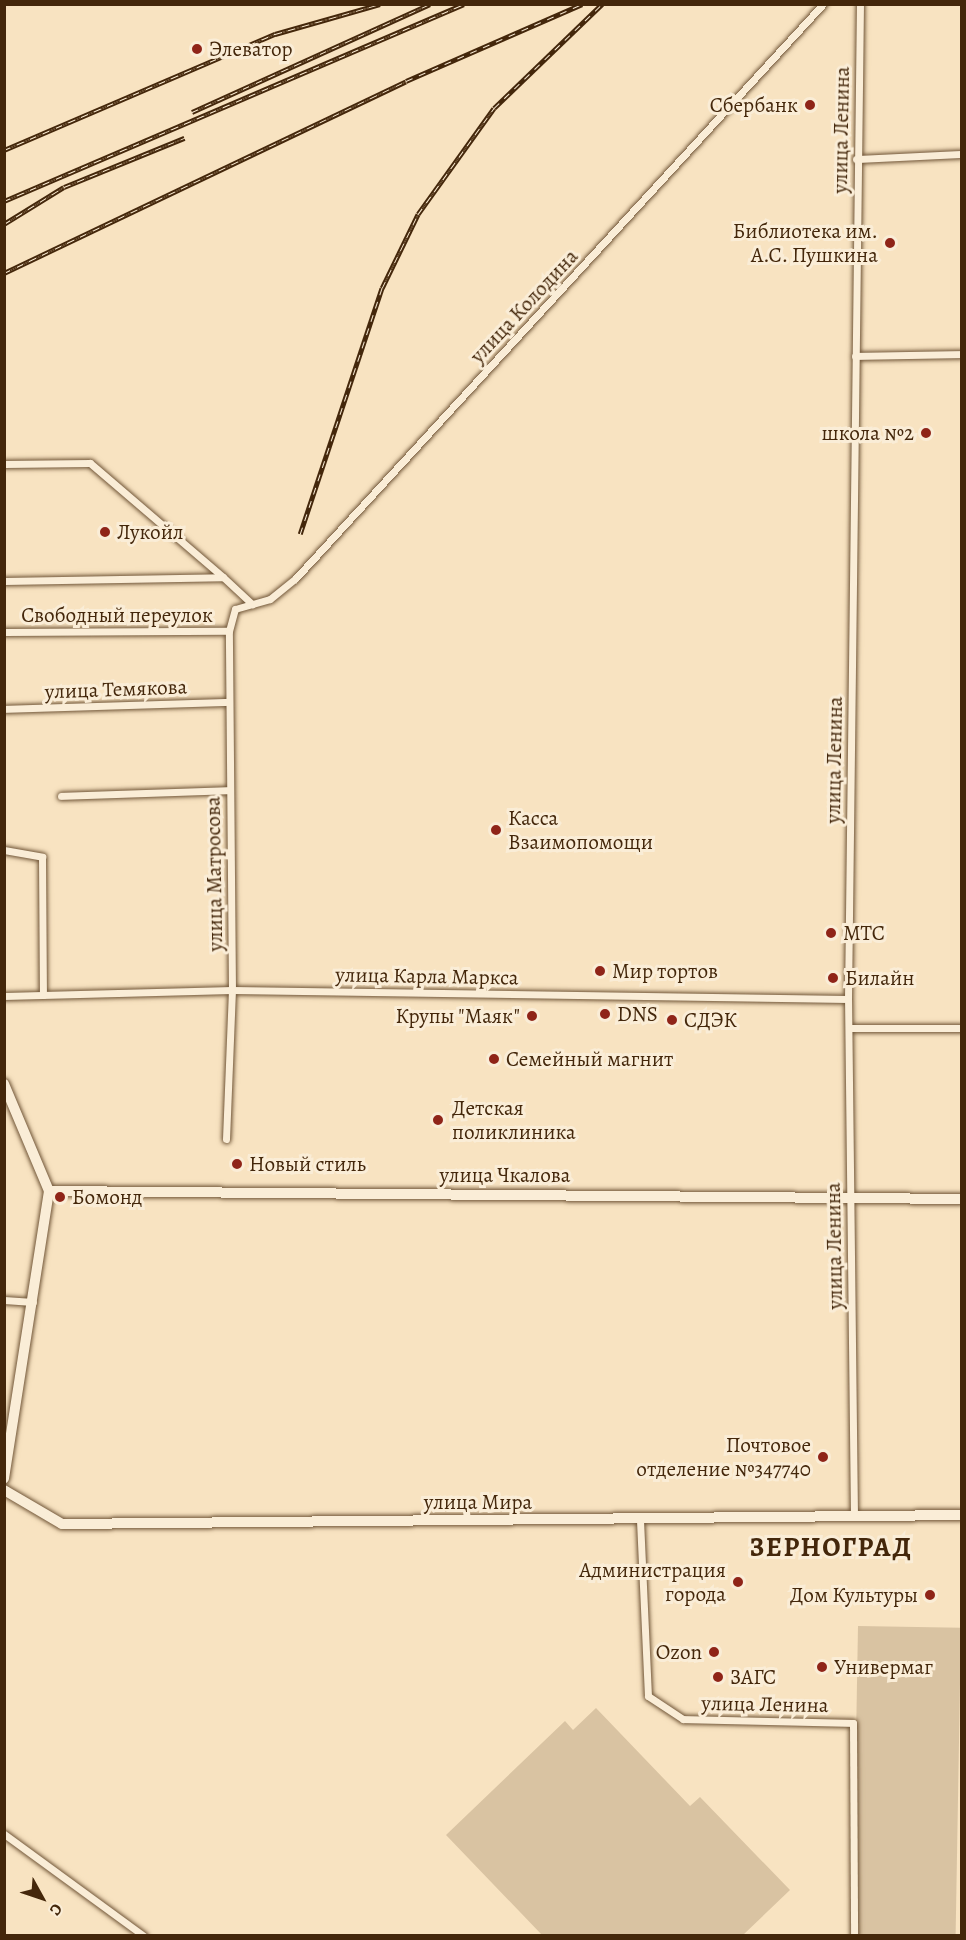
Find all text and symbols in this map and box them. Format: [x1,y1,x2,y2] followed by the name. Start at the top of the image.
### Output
[209,36,293,62] place label: Элеватор
[190,42,204,56] marker: Элеватор
[827,66,855,194] street label: улица Ленина
[710,92,798,118] place label: Сбербанк
[803,98,817,112] marker: Сбербанк
[733,218,878,268] place label: Библиотека им. А.С. Пушкина
[883,236,897,250] marker: Библиотека им. А.С. Пушкина
[465,244,583,368] street label: улица Колодина
[821,420,914,446] place label: школа №2
[919,426,933,440] marker: школа №2
[117,519,183,545] place label: Лукойл
[98,525,112,539] marker: Лукойл
[21,602,213,628] street label: Свободный переулок
[44,674,188,704] street label: улица Темякова
[820,696,848,824] street label: улица Ленина
[200,796,228,952] street label: улица Матросова
[508,805,653,855] place label: Касса Взаимопомощи
[489,823,503,837] marker: Касса Взаимопомощи
[843,920,885,946] place label: МТС
[824,926,838,940] marker: МТС
[612,958,718,984] place label: Мир тортов
[335,962,519,990] street label: улица Карла Маркса
[593,964,607,978] marker: Мир тортов
[845,965,914,991] place label: Билайн
[826,971,840,985] marker: Билайн
[617,1001,658,1027] place label: DNS
[395,1003,520,1029] place label: Крупы "Маяк"
[598,1007,612,1021] marker: DNS
[684,1007,737,1033] place label: СДЭК
[525,1009,539,1023] marker: Крупы "Маяк"
[665,1013,679,1027] marker: СДЭК
[506,1046,673,1072] place label: Семейный магнит
[487,1052,501,1066] marker: Семейный магнит
[452,1095,576,1145] place label: Детская поликлиника
[429,1111,447,1129] marker: Детская поликлиника
[249,1151,366,1177] place label: Новый стиль
[230,1157,244,1171] marker: Новый стиль
[440,1162,570,1188] street label: улица Чкалова
[820,1182,848,1310] street label: улица Ленина
[72,1184,142,1210] place label: Бомонд
[53,1190,67,1204] marker: Бомонд
[636,1432,811,1482] place label: Почтовое отделение №347740
[816,1450,830,1464] marker: Почтовое отделение №347740
[424,1489,532,1515] street label: улица Мира
[750,1532,912,1564] district label: ЗЕРНОГРАД
[579,1557,726,1607] place label: Администрация города
[731,1575,745,1589] marker: Администрация города
[790,1582,918,1608] place label: Дом Культуры
[923,1588,937,1602] marker: Дом Культуры
[656,1639,702,1665] place label: Ozon
[707,1645,721,1659] marker: Ozon
[834,1654,933,1680] place label: Универмаг
[815,1660,829,1674] marker: Универмаг
[730,1664,776,1690] place label: ЗАГС
[711,1670,725,1684] marker: ЗАГС
[701,1690,829,1718] street label: улица Ленина
[12,1868,72,1928] north arrow
[44,1899,67,1920] text: С

